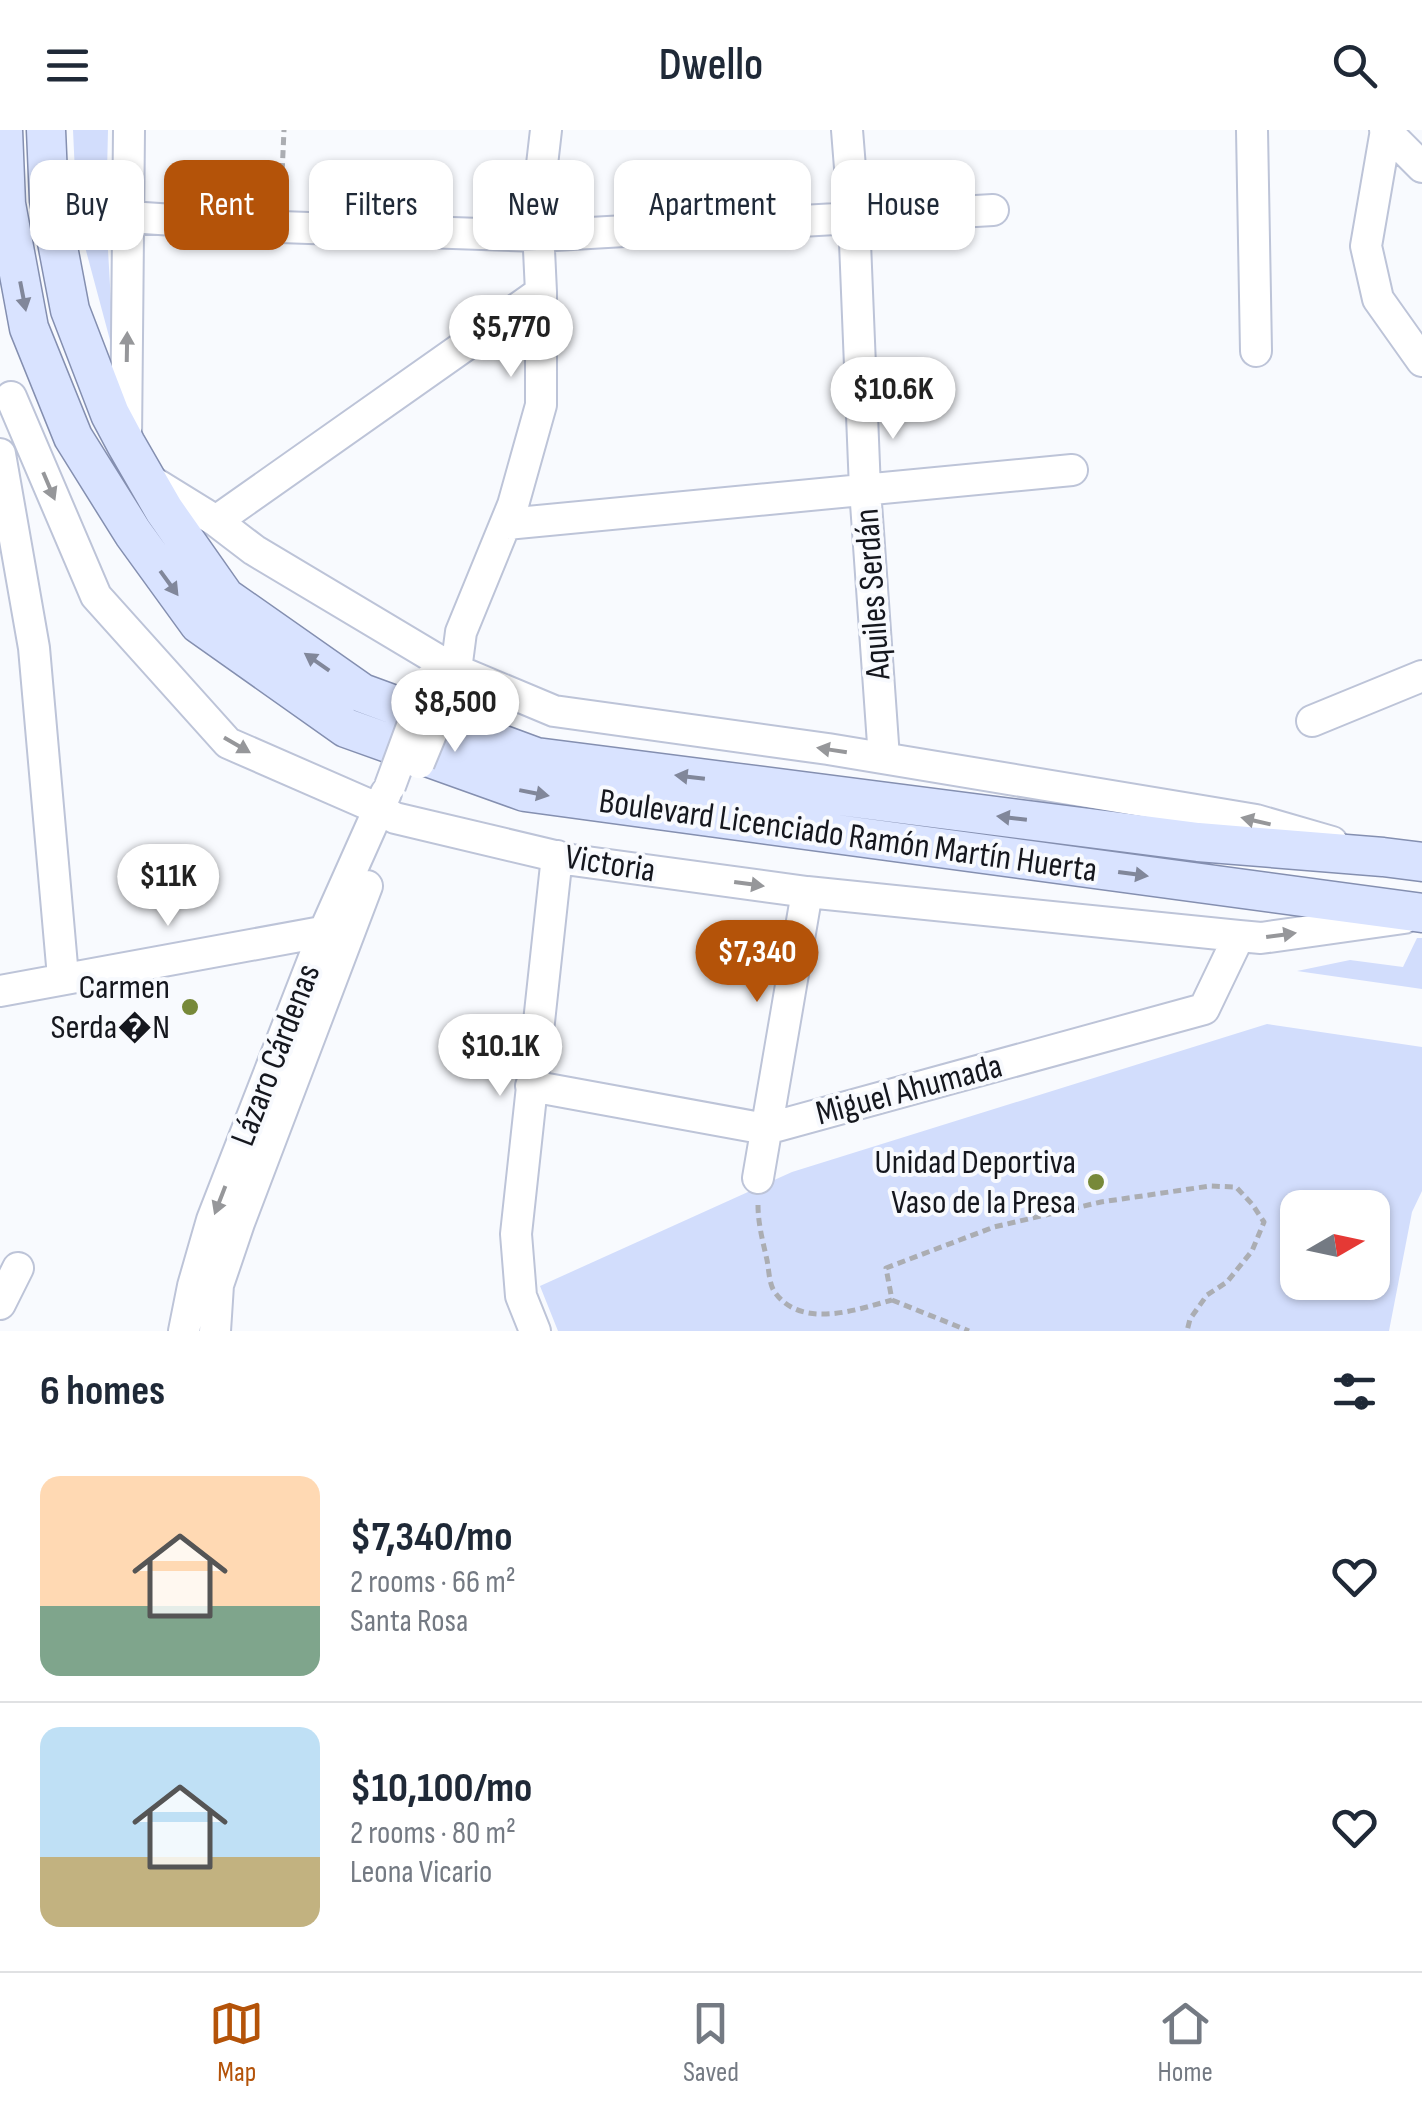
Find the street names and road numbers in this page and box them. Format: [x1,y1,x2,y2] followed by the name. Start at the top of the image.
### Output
[846,507,900,682] street label: Aquiles Serdán
[596,780,1100,892] street label: Boulevard Licenciado Ramón Martín Huerta
[562,836,658,892] street label: Victoria
[222,958,330,1152] street label: Lázaro Cárdenas
[811,1045,1007,1135] street label: Miguel Ahumada

